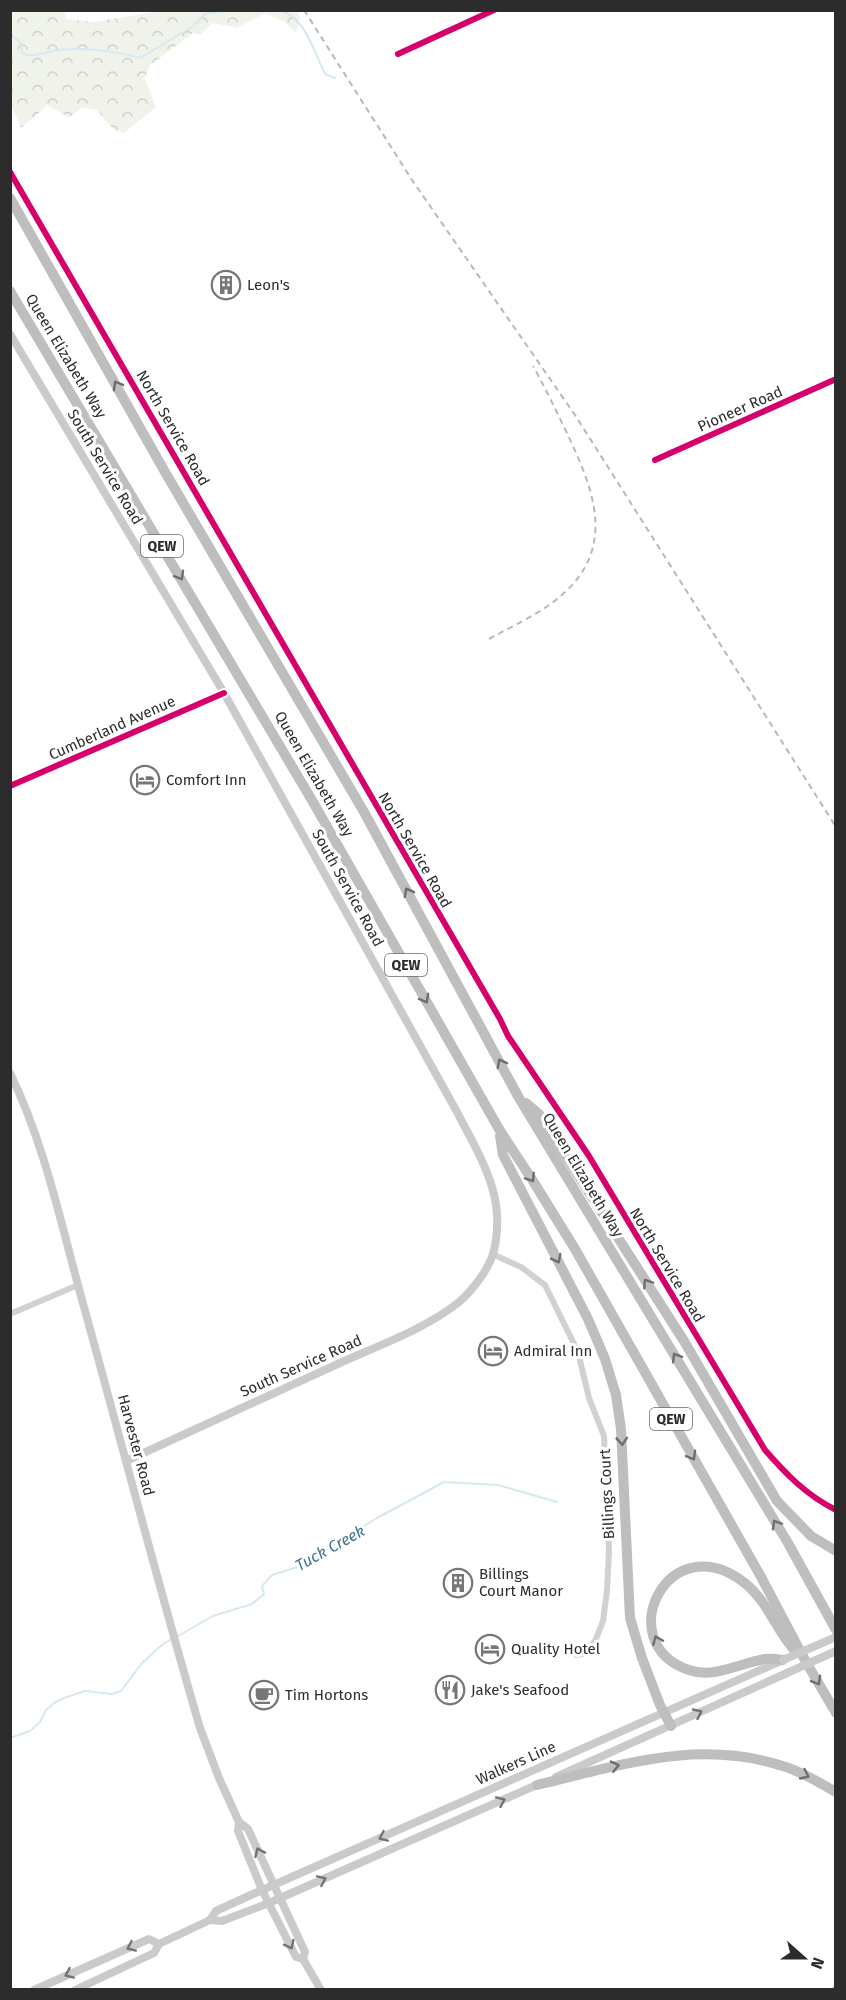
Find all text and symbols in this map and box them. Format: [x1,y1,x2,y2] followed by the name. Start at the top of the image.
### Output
[210,269,242,301] building icon: Leon's
[247,276,290,294] place label: Leon's
[22,291,111,422] street label: Queen Elizabeth Way
[133,367,213,489] street label: North Service Road
[113,381,124,391] one-way arrow
[695,382,785,436] street label: Pioneer Road
[63,406,147,528] street label: South Service Road
[141,535,183,557] road number: QEW
[172,570,184,580] one-way arrow
[46,692,178,764] street label: Cumberland Avenue
[271,708,358,840] street label: Queen Elizabeth Way
[129,764,161,796] hotel icon: Comfort Inn
[166,771,247,789] place label: Comfort Inn
[375,789,455,911] street label: North Service Road
[308,826,388,950] street label: South Service Road
[404,887,415,898] one-way arrow
[385,954,427,976] road number: QEW
[418,992,429,1003] one-way arrow
[496,1059,508,1069] one-way arrow
[539,1110,628,1241] street label: Queen Elizabeth Way
[524,1172,536,1182] one-way arrow
[626,1205,708,1325] street label: North Service Road
[549,1252,561,1263] one-way arrow
[643,1279,654,1290] one-way arrow
[237,1331,365,1401] street label: South Service Road
[477,1335,509,1367] hotel icon: Admiral Inn
[514,1342,592,1360] place label: Admiral Inn
[671,1353,683,1363] one-way arrow
[114,1392,158,1498] street label: Harvester Road
[650,1408,692,1430] road number: QEW
[615,1436,628,1445] one-way arrow
[596,1448,618,1540] street label: Billings Court
[685,1450,697,1460] one-way arrow
[772,1520,784,1530] one-way arrow
[292,1521,368,1575] water label: Tuck Creek
[479,1565,563,1600] place label: Billings Court Manor
[442,1567,474,1599] building icon: Billings Court Manor
[474,1633,506,1665] hotel icon: Quality Hotel
[652,1635,664,1646] one-way arrow
[511,1640,601,1658] place label: Quality Hotel
[434,1674,466,1706] restaurant icon: Jake's Seafood
[810,1675,821,1686] one-way arrow
[248,1679,280,1711] cafe icon: Tim Hortons
[471,1681,569,1699] place label: Jake's Seafood
[285,1686,368,1704] place label: Tim Hortons
[692,1709,703,1721] one-way arrow
[473,1737,559,1789] street label: Walkers Line
[609,1760,619,1773] one-way arrow
[799,1768,810,1780] one-way arrow
[495,1797,506,1809] one-way arrow
[378,1830,389,1842] one-way arrow
[254,1847,266,1858] one-way arrow
[316,1875,327,1887] one-way arrow
[774,1928,834,1988] north arrow
[283,1939,295,1950] one-way arrow
[127,1940,138,1952] one-way arrow
[807,1955,828,1972] text: N
[64,1967,75,1979] one-way arrow

